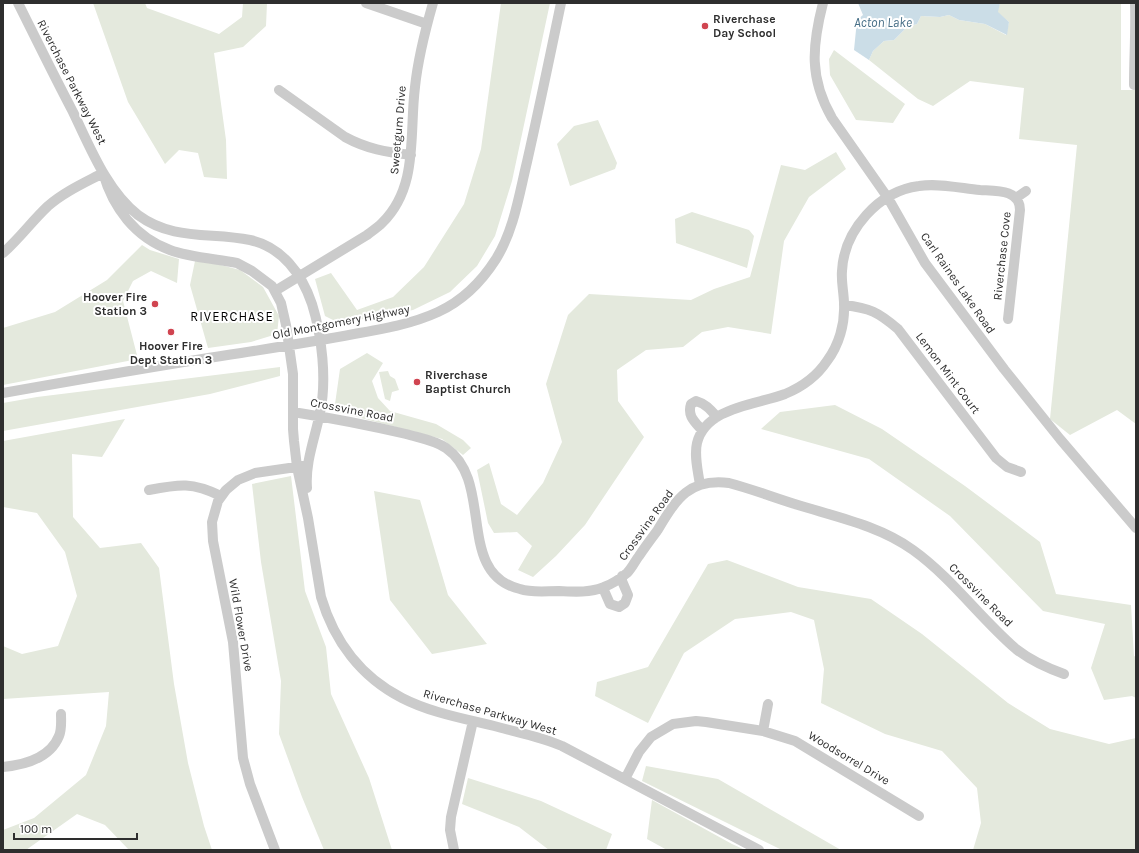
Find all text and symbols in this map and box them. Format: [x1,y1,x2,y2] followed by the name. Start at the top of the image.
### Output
[713,12,776,40] place label: Riverchase Day School
[854,15,912,30] water label: Acton Lake
[34,17,110,147] street label: Riverchase Parkway West
[700,21,710,31] marker: Riverchase Day School
[387,85,409,175] street label: Sweetgum Drive
[990,211,1014,301] street label: Riverchase Cove
[918,230,998,336] street label: Carl Raines Lake Road
[83,290,147,318] place label: Hoover Fire Station 3
[150,299,160,309] marker: Hoover Fire Station 3
[271,302,411,342] street label: Old Montgomery Highway
[190,309,274,324] district label: RIVERCHASE
[166,327,176,337] marker: Hoover Fire Dept Station 3
[913,330,983,417] street label: Lemon Mint Court
[130,339,212,367] place label: Hoover Fire Dept Station 3
[425,368,511,396] place label: Riverchase Baptist Church
[412,377,422,387] marker: Riverchase Baptist Church
[309,395,395,425] street label: Crossvine Road
[616,487,676,563] street label: Crossvine Road
[946,560,1016,630] street label: Crossvine Road
[226,578,256,672] street label: Wild Flower Drive
[422,686,559,738] street label: Riverchase Parkway West
[806,728,892,788] street label: Woodsorrel Drive
[14,815,137,841] scale bar
[20,822,52,836] text: 100 m

